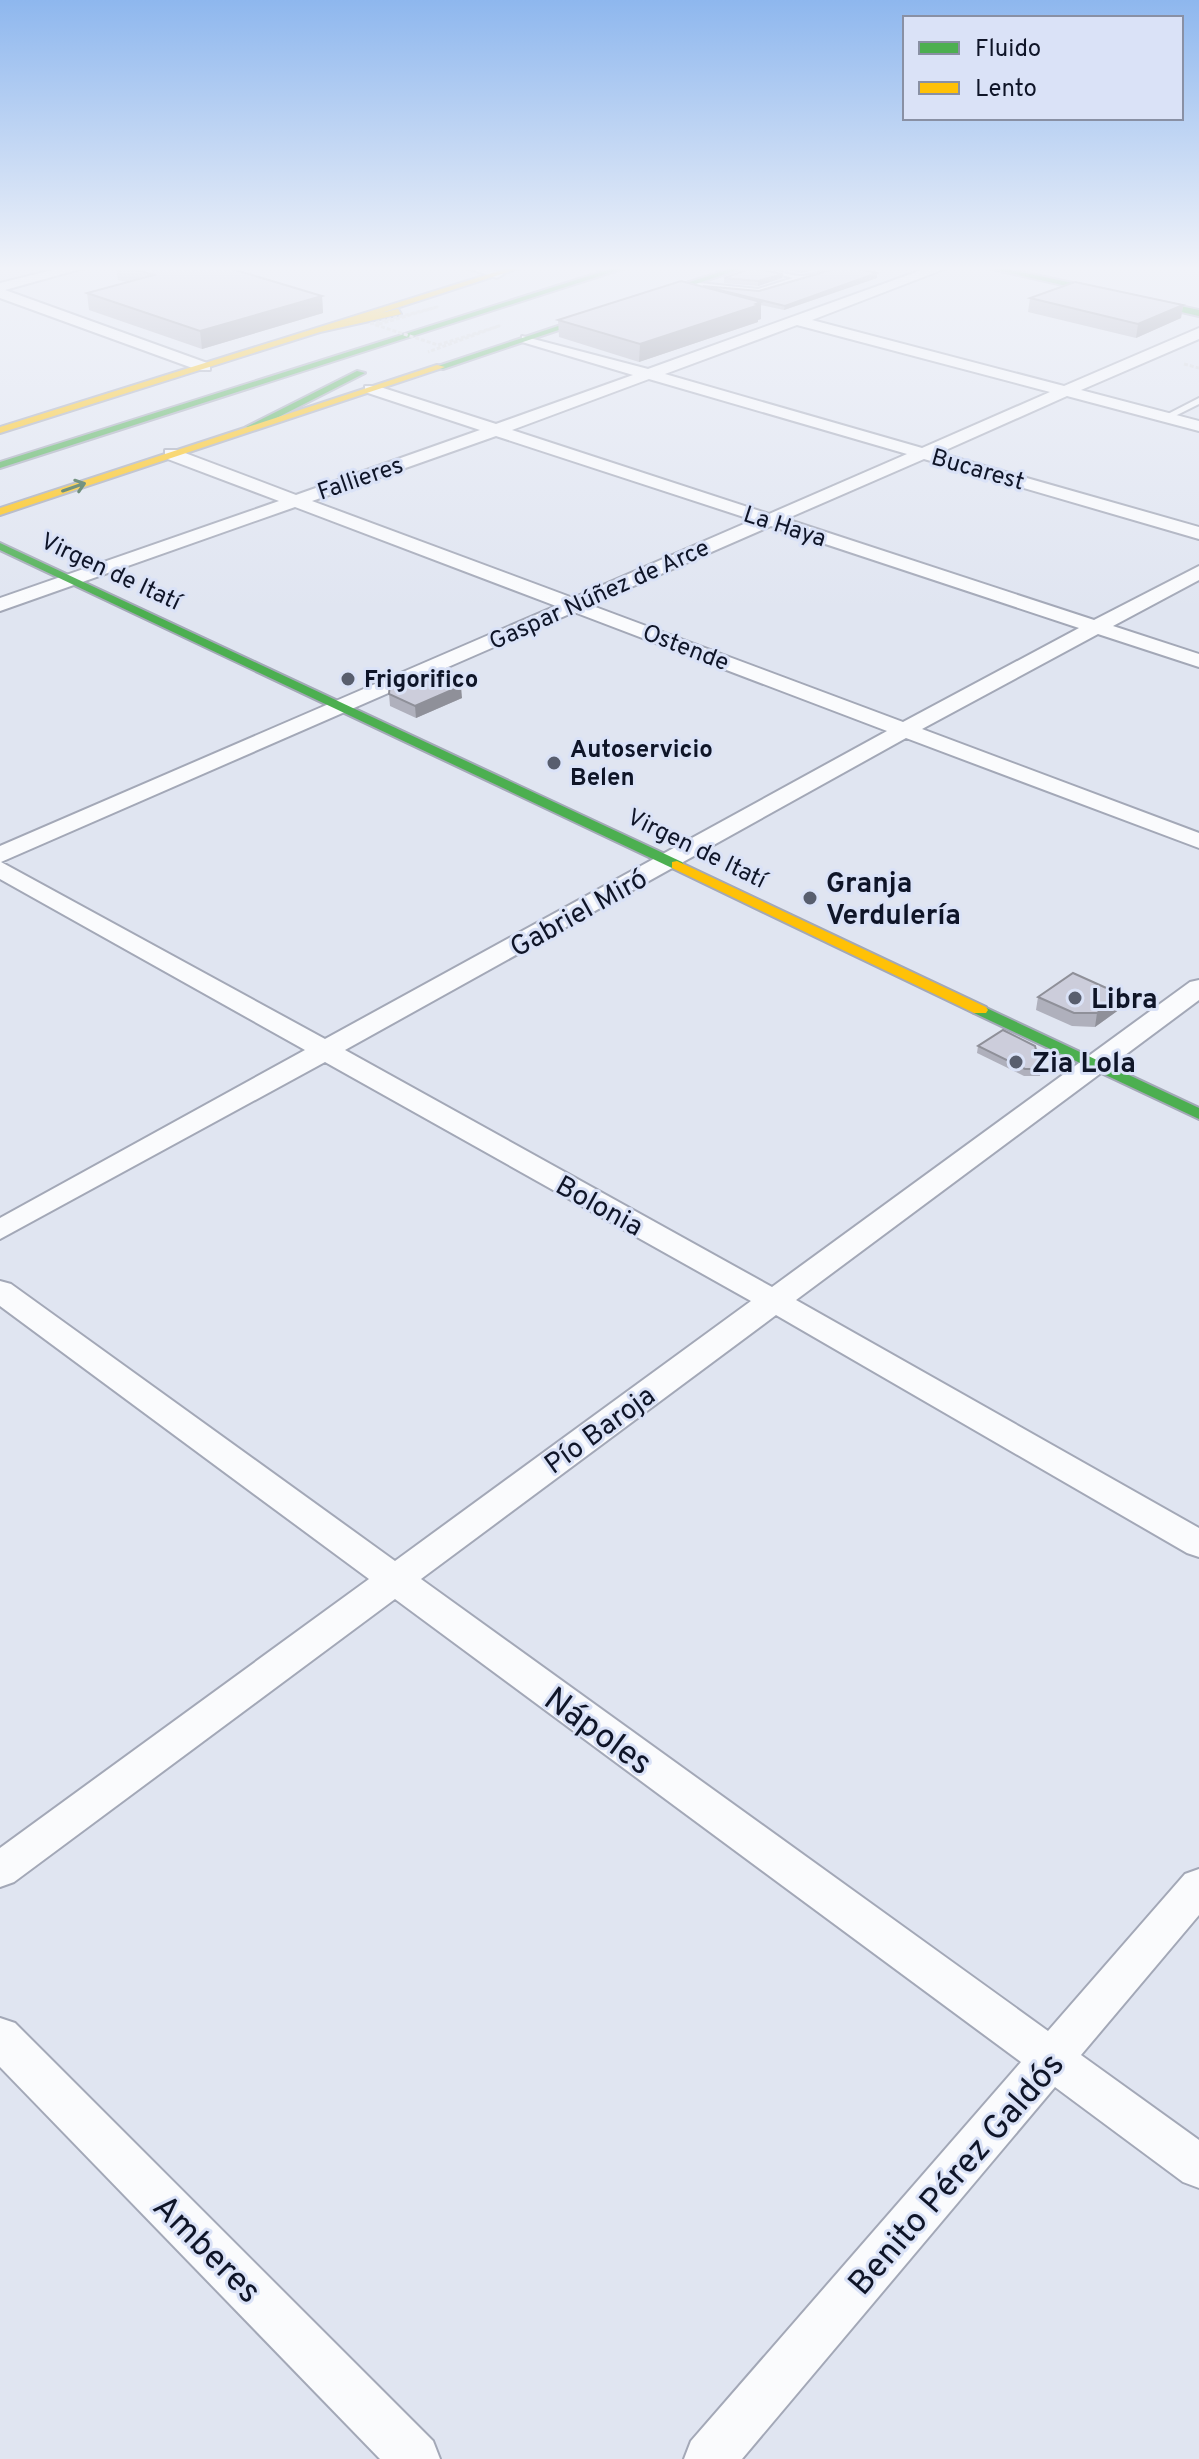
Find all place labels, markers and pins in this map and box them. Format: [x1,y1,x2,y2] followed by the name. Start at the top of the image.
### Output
[364,666,478,696] place label: Frigorifico
[339,670,357,688] marker: Frigorifico
[570,736,713,794] place label: Autoservicio Belen
[545,754,563,772] marker: Autoservicio Belen
[826,867,961,935] place label: Granja Verdulería
[801,889,819,907] marker: Granja Verdulería
[1091,983,1158,1019] place label: Libra
[1066,989,1084,1007] marker: Libra
[1032,1047,1136,1083] place label: Zia Lola
[1007,1053,1025,1071] marker: Zia Lola

